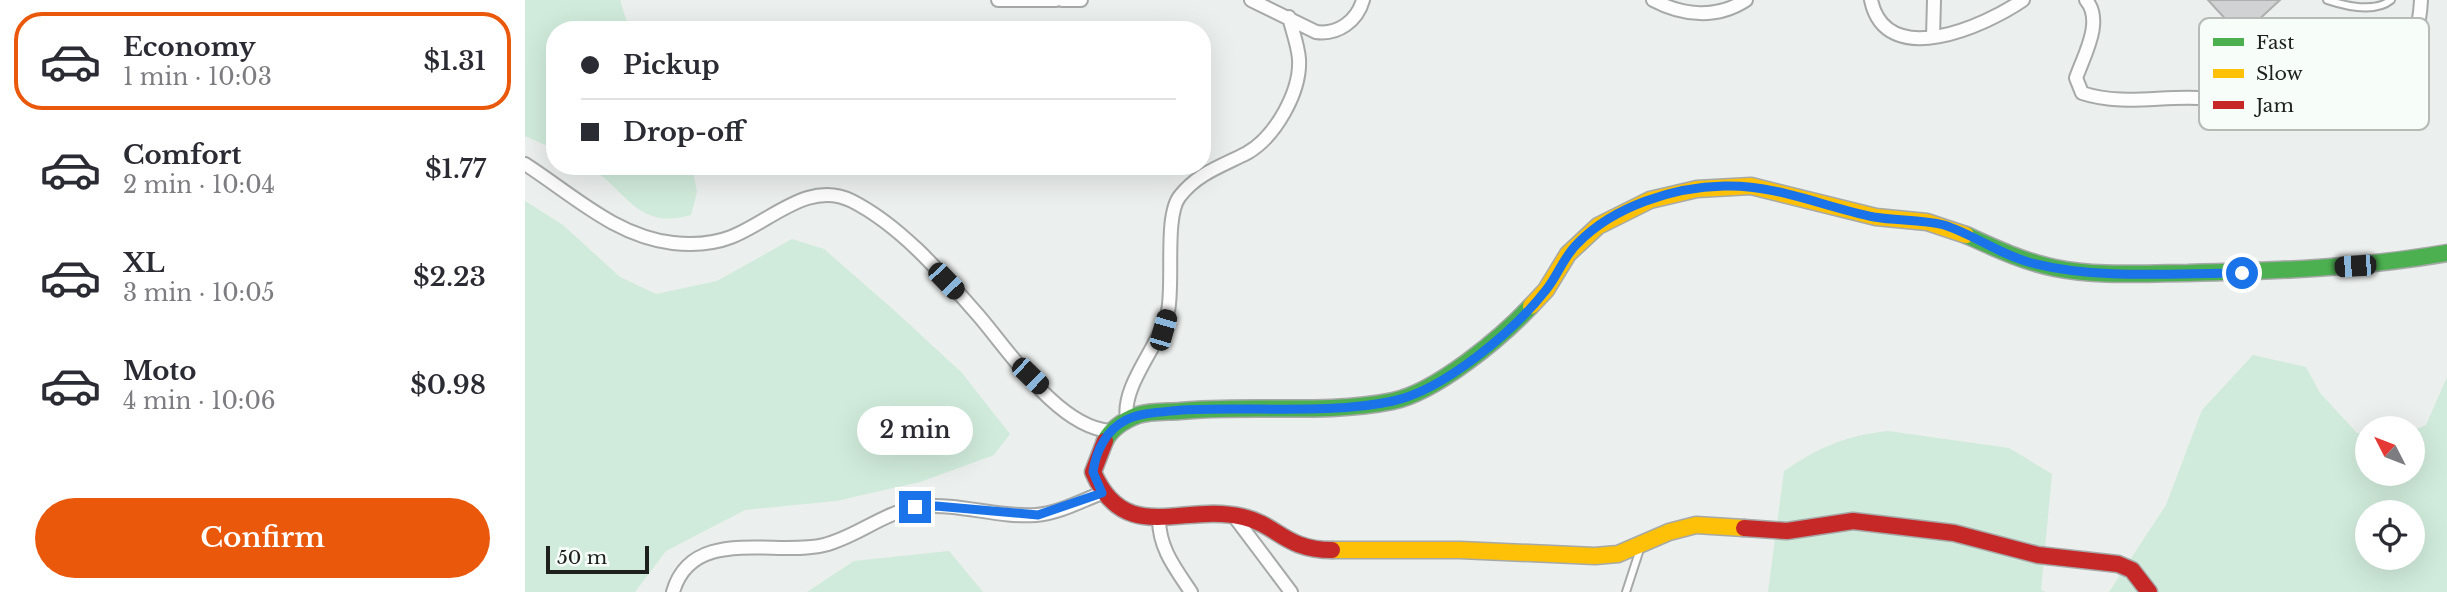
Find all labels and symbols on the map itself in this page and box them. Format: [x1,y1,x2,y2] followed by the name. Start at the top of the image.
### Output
[2199,18,2429,130] legend
[2256,31,2295,54] text: Fast
[2256,62,2303,85] text: Slow
[2253,94,2294,117] text: Jam
[2334,254,2377,278] car
[2226,257,2258,289] route start
[924,259,969,303] car
[1148,307,1179,353] car
[1008,354,1053,398] car
[857,406,973,454] callout: 2 min
[2355,416,2425,486] north arrow
[899,491,931,523] route end
[546,543,649,575] scale bar

